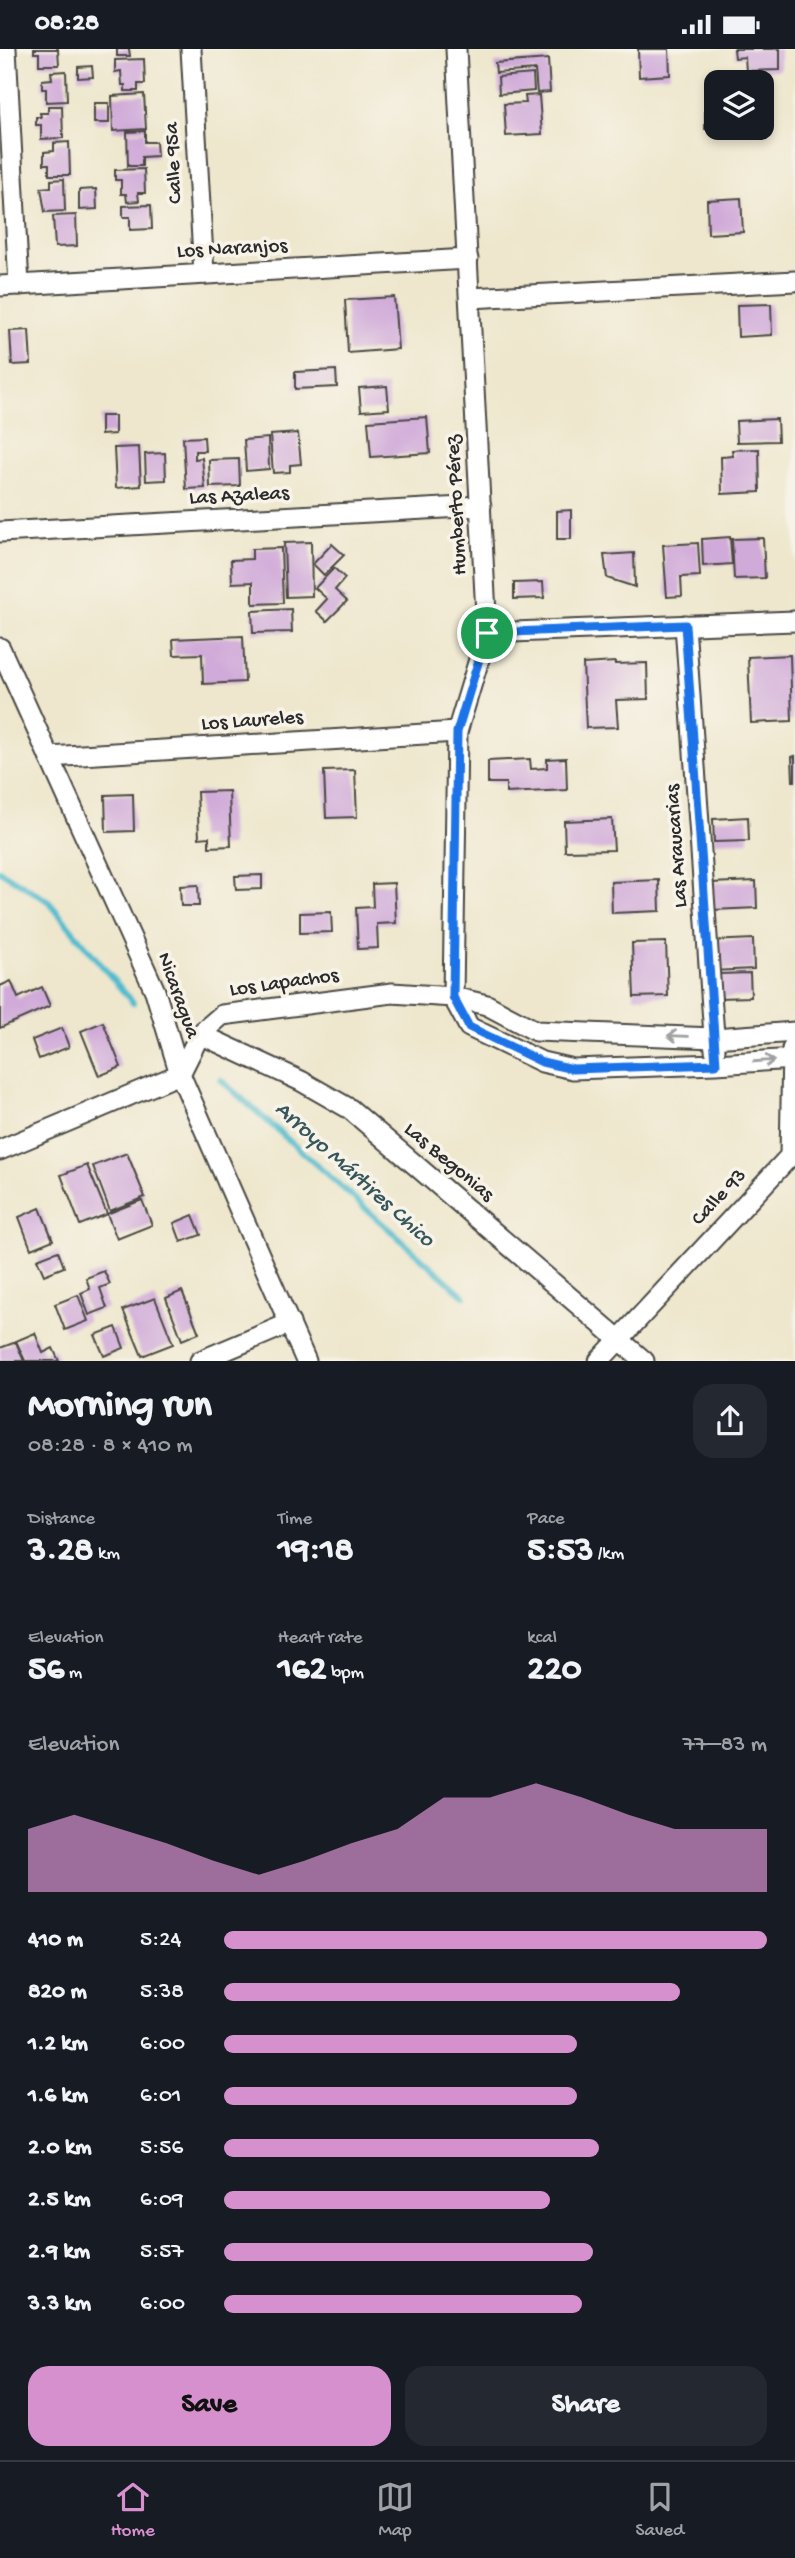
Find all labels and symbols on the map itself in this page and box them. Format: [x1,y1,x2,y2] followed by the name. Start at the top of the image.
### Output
[160,120,190,204] street label: Calle 95a
[176,235,289,265] street label: Los Naranjos
[442,433,474,576] street label: Humberto Pérez
[188,482,291,512] street label: Las Azaleas
[457,603,517,663] pin
[200,706,305,738] street label: Los Laureles
[661,782,695,909] street label: Las Araucarias
[150,950,205,1044] street label: Nicaragua
[228,964,341,1004] street label: Los Lapachos
[667,1030,690,1043] one-way arrow
[752,1054,775,1067] one-way arrow
[269,1096,440,1254] water label: Arroyo Mártires Chico
[398,1118,499,1209] street label: Las Begonias
[687,1164,753,1232] street label: Calle 93

